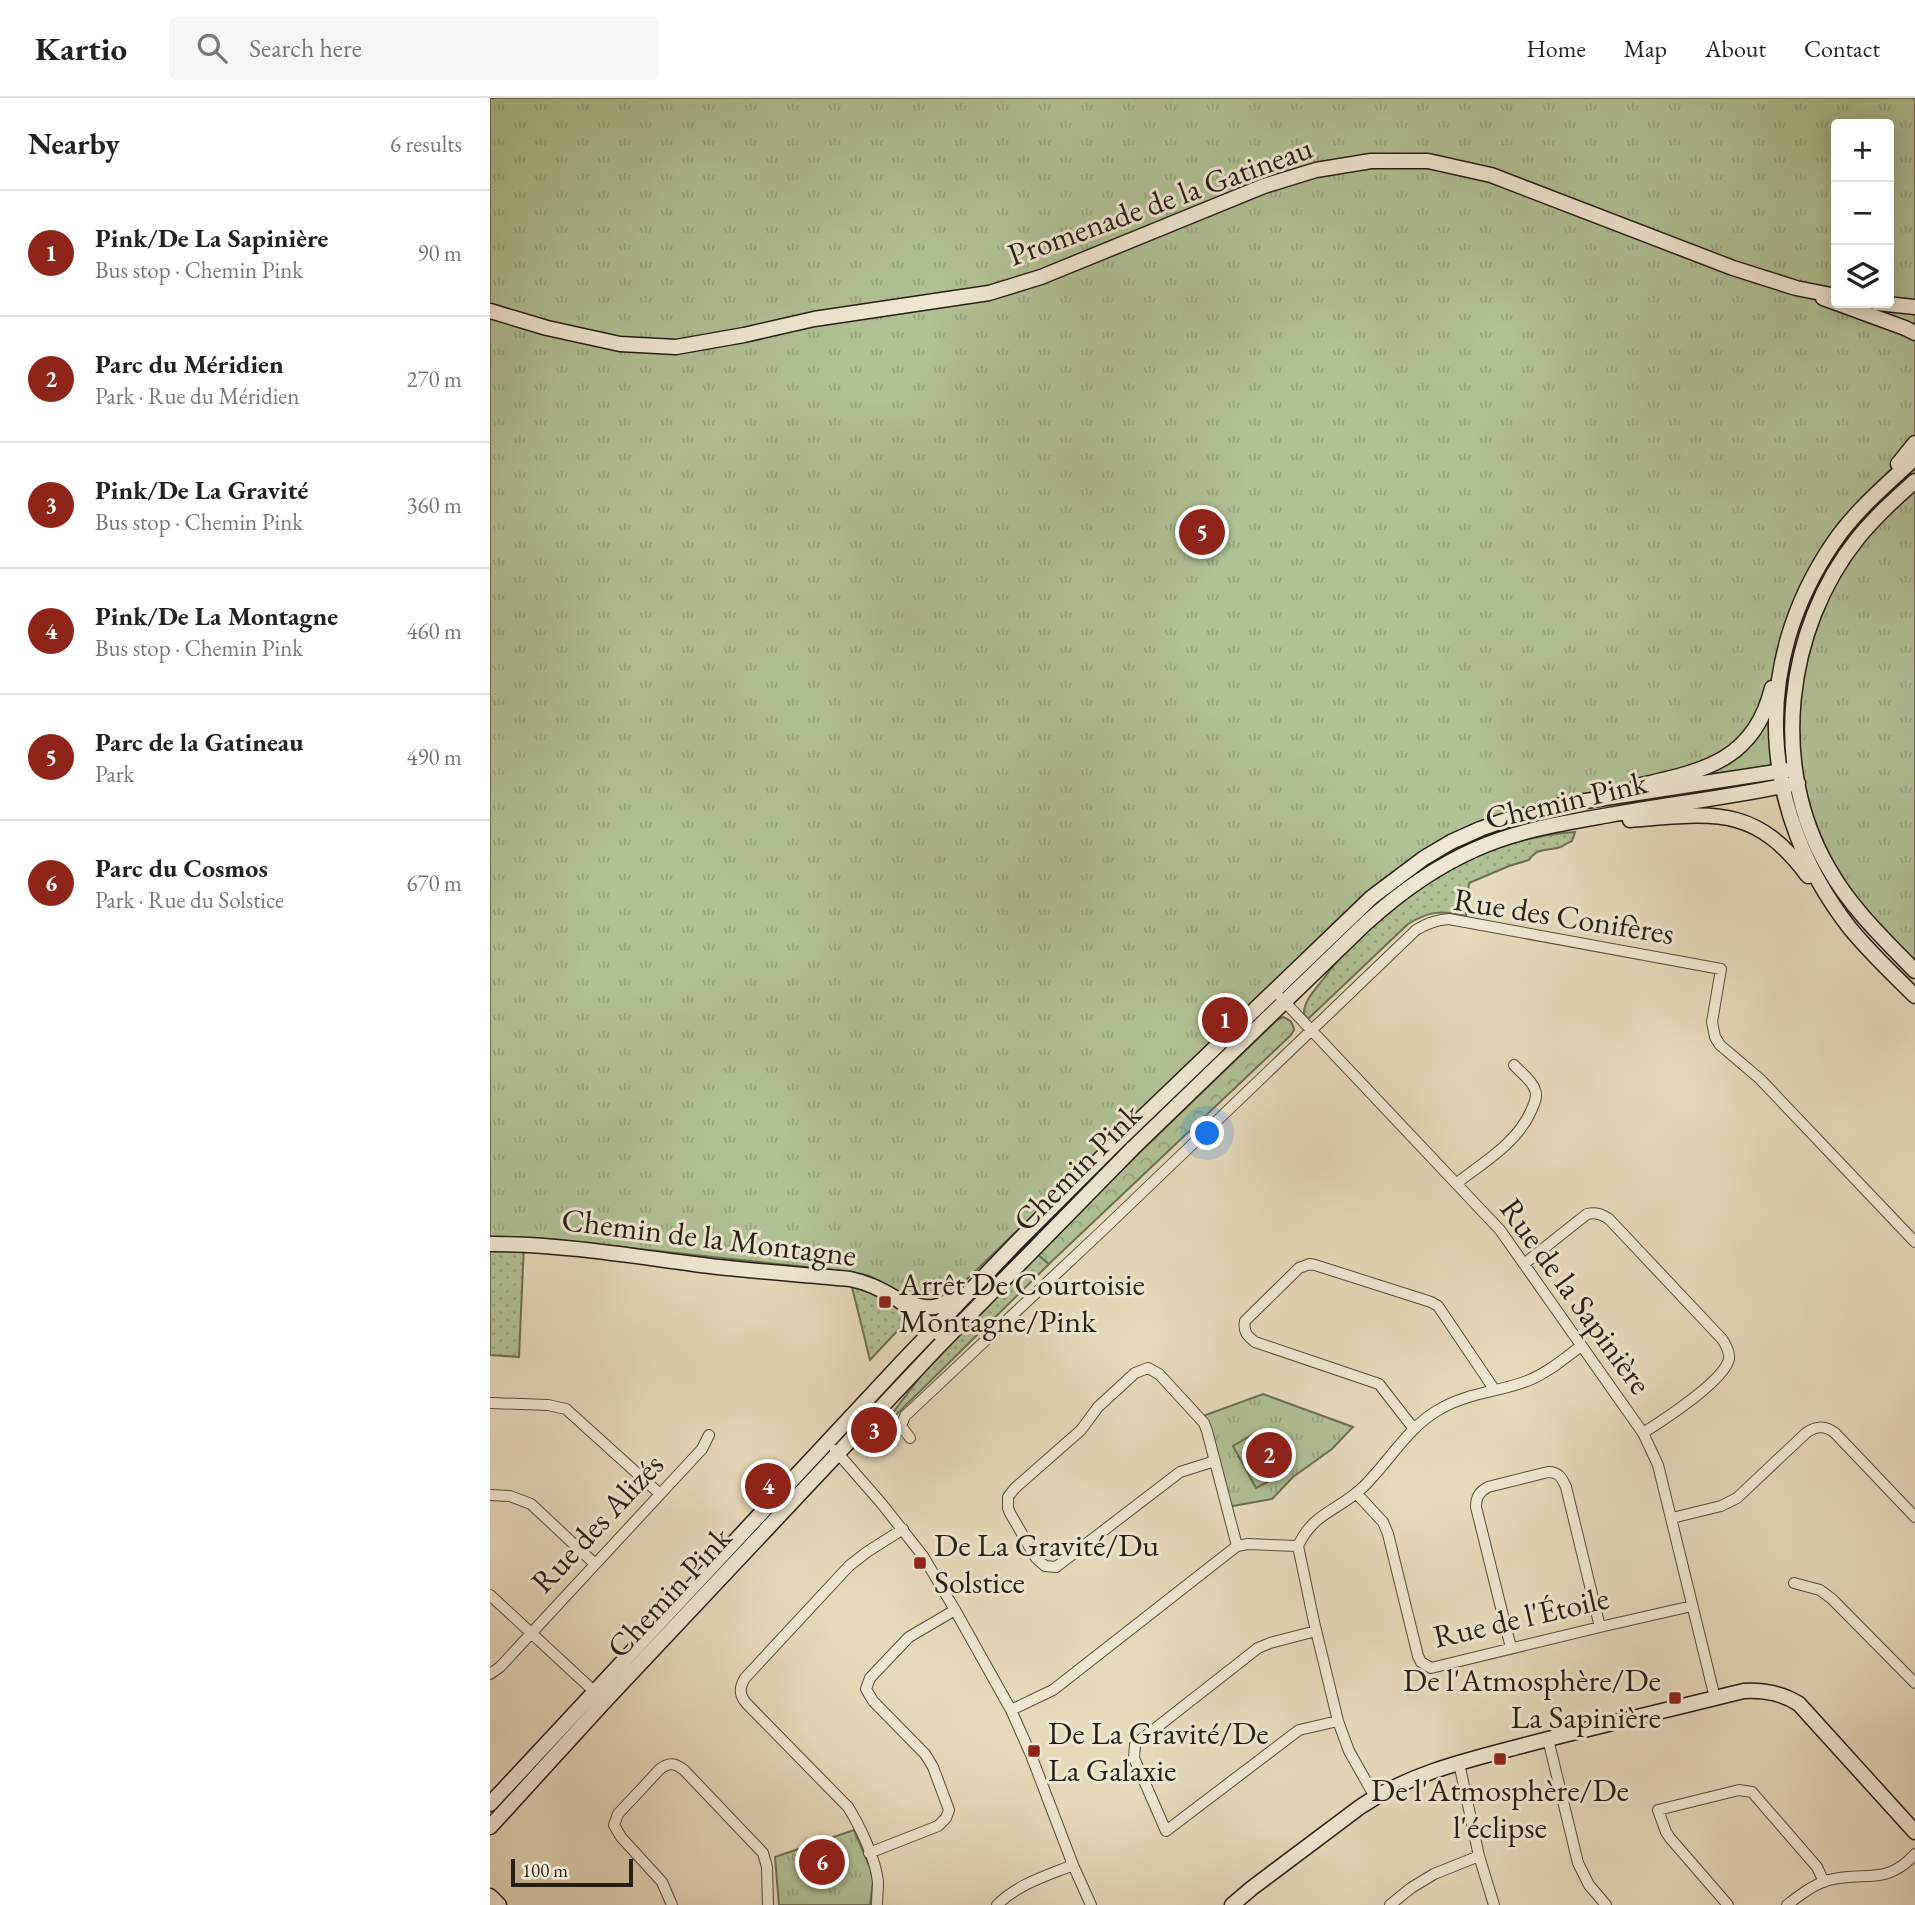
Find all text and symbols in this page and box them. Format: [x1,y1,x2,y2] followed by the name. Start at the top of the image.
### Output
[169,17,659,80] search box
[35,27,127,70] text: Kartio
[193,29,231,67] icon: search
[249,31,362,65] text: Search here
[1526,33,1586,64] text: Home
[1624,33,1667,64] text: Map
[1705,33,1766,64] text: About
[1804,33,1880,64] text: Contact
[1831,119,1894,308] map controls
[1831,119,1894,182] button: +
[28,124,120,163] text: Nearby
[1002,126,1318,276] street label: Promenade de la Gatineau
[390,129,462,159] text: 6 results
[1831,182,1894,245] button: −
[95,221,328,255] text: Pink/De La Sapinière
[45,238,57,268] text: 1
[417,238,462,268] text: 90 m
[1831,245,1894,308] button: layers
[95,255,303,285] text: Bus stop · Chemin Pink
[95,347,284,381] text: Parc du Méridien
[45,364,57,394] text: 2
[406,364,462,394] text: 270 m
[95,381,299,411] text: Park · Rue du Méridien
[95,473,308,507] text: Pink/De La Gravité
[45,490,57,520] text: 3
[406,490,462,520] text: 360 m
[1179,506,1225,558] pin: 5
[95,507,303,537] text: Bus stop · Chemin Pink
[95,599,338,633] text: Pink/De La Montagne
[45,616,57,646] text: 4
[406,616,462,646] text: 460 m
[95,633,303,663] text: Bus stop · Chemin Pink
[95,725,304,759] text: Parc de la Gatineau
[45,742,57,772] text: 5
[406,742,462,772] text: 490 m
[95,759,134,789] text: Park
[1481,761,1652,839] street label: Chemin Pink
[95,851,268,885] text: Parc du Cosmos
[45,868,57,898] text: 6
[406,868,462,898] text: 670 m
[1451,878,1677,954] street label: Rue des Conifères
[95,885,284,915] text: Park · Rue du Solstice
[1202,994,1248,1046] pin: 1
[1004,1093,1151,1240] street label: Chemin Pink
[1190,1116,1224,1150] your location
[1491,1189,1661,1403] street label: Rue de la Sapinière
[559,1198,859,1276] street label: Chemin de la Montagne
[898,1263,1145,1342] place label: Arrêt De Courtoisie Montagne/Pink
[877,1294,893,1310] marker: Arrêt De Courtoisie Montagne/Pink
[851,1404,897,1456] pin: 3
[1246,1429,1292,1481] pin: 2
[521,1444,673,1602] street label: Rue des Alizés
[745,1460,791,1512] pin: 4
[597,1517,741,1667] street label: Chemin Pink
[934,1524,1159,1603] place label: De La Gravité/Du Solstice
[912,1555,928,1571] marker: De La Gravité/Du Solstice
[1429,1576,1613,1658] street label: Rue de l'Étoile
[1403,1659,1661,1738] place label: De l'Atmosphère/De La Sapinière
[1667,1690,1683,1706] marker: De l'Atmosphère/De La Sapinière
[1048,1712,1269,1791] place label: De La Gravité/De La Galaxie
[1026,1743,1042,1759] marker: De La Gravité/De La Galaxie
[1492,1751,1508,1767] marker: De l'Atmosphère/De l'éclipse
[1371,1769,1629,1848] place label: De l'Atmosphère/De l'éclipse
[799,1836,845,1888] pin: 6
[511,1856,634,1888] scale bar
[522,1858,568,1883] text: 100 m

